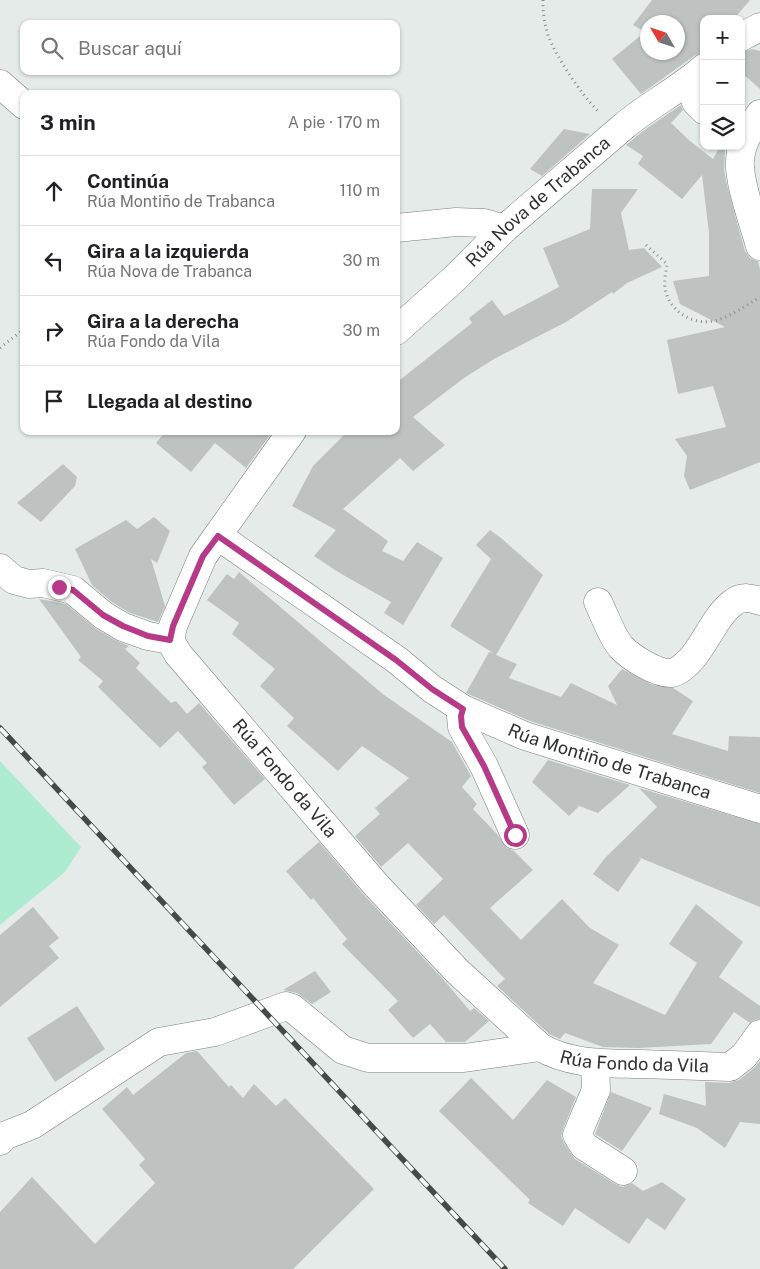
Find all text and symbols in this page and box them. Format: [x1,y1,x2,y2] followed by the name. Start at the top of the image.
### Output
[640,15,685,60] north arrow
[700,15,745,150] map controls
[700,15,745,60] button: +
[20,20,400,75] search box
[38,34,66,62] icon: search
[78,37,182,59] text: Buscar aquí
[700,60,745,105] button: −
[700,105,745,150] button: layers
[40,110,96,135] text: 3 min
[288,113,380,132] text: A pie · 170 m
[461,132,614,271] street label: Rúa Nova de Trabanca
[87,170,169,192] text: Continúa
[40,177,68,205] icon: ahead
[339,181,380,200] text: 110 m
[87,192,275,211] text: Rúa Montiño de Trabanca
[87,240,249,262] text: Gira a la izquierda
[40,247,68,275] icon: left
[343,251,380,270] text: 30 m
[87,262,252,281] text: Rúa Nova de Trabanca
[87,310,239,332] text: Gira a la derecha
[40,317,68,345] icon: right
[343,321,380,340] text: 30 m
[87,332,220,351] text: Rúa Fondo da Vila
[40,387,68,415] icon: arrive
[87,390,252,412] text: Llegada al destino
[48,576,71,599] route end
[228,715,342,842] street label: Rúa Fondo da Vila
[505,719,714,803] street label: Rúa Montiño de Trabanca
[504,824,527,847] route start
[558,1046,709,1076] street label: Rúa Fondo da Vila

